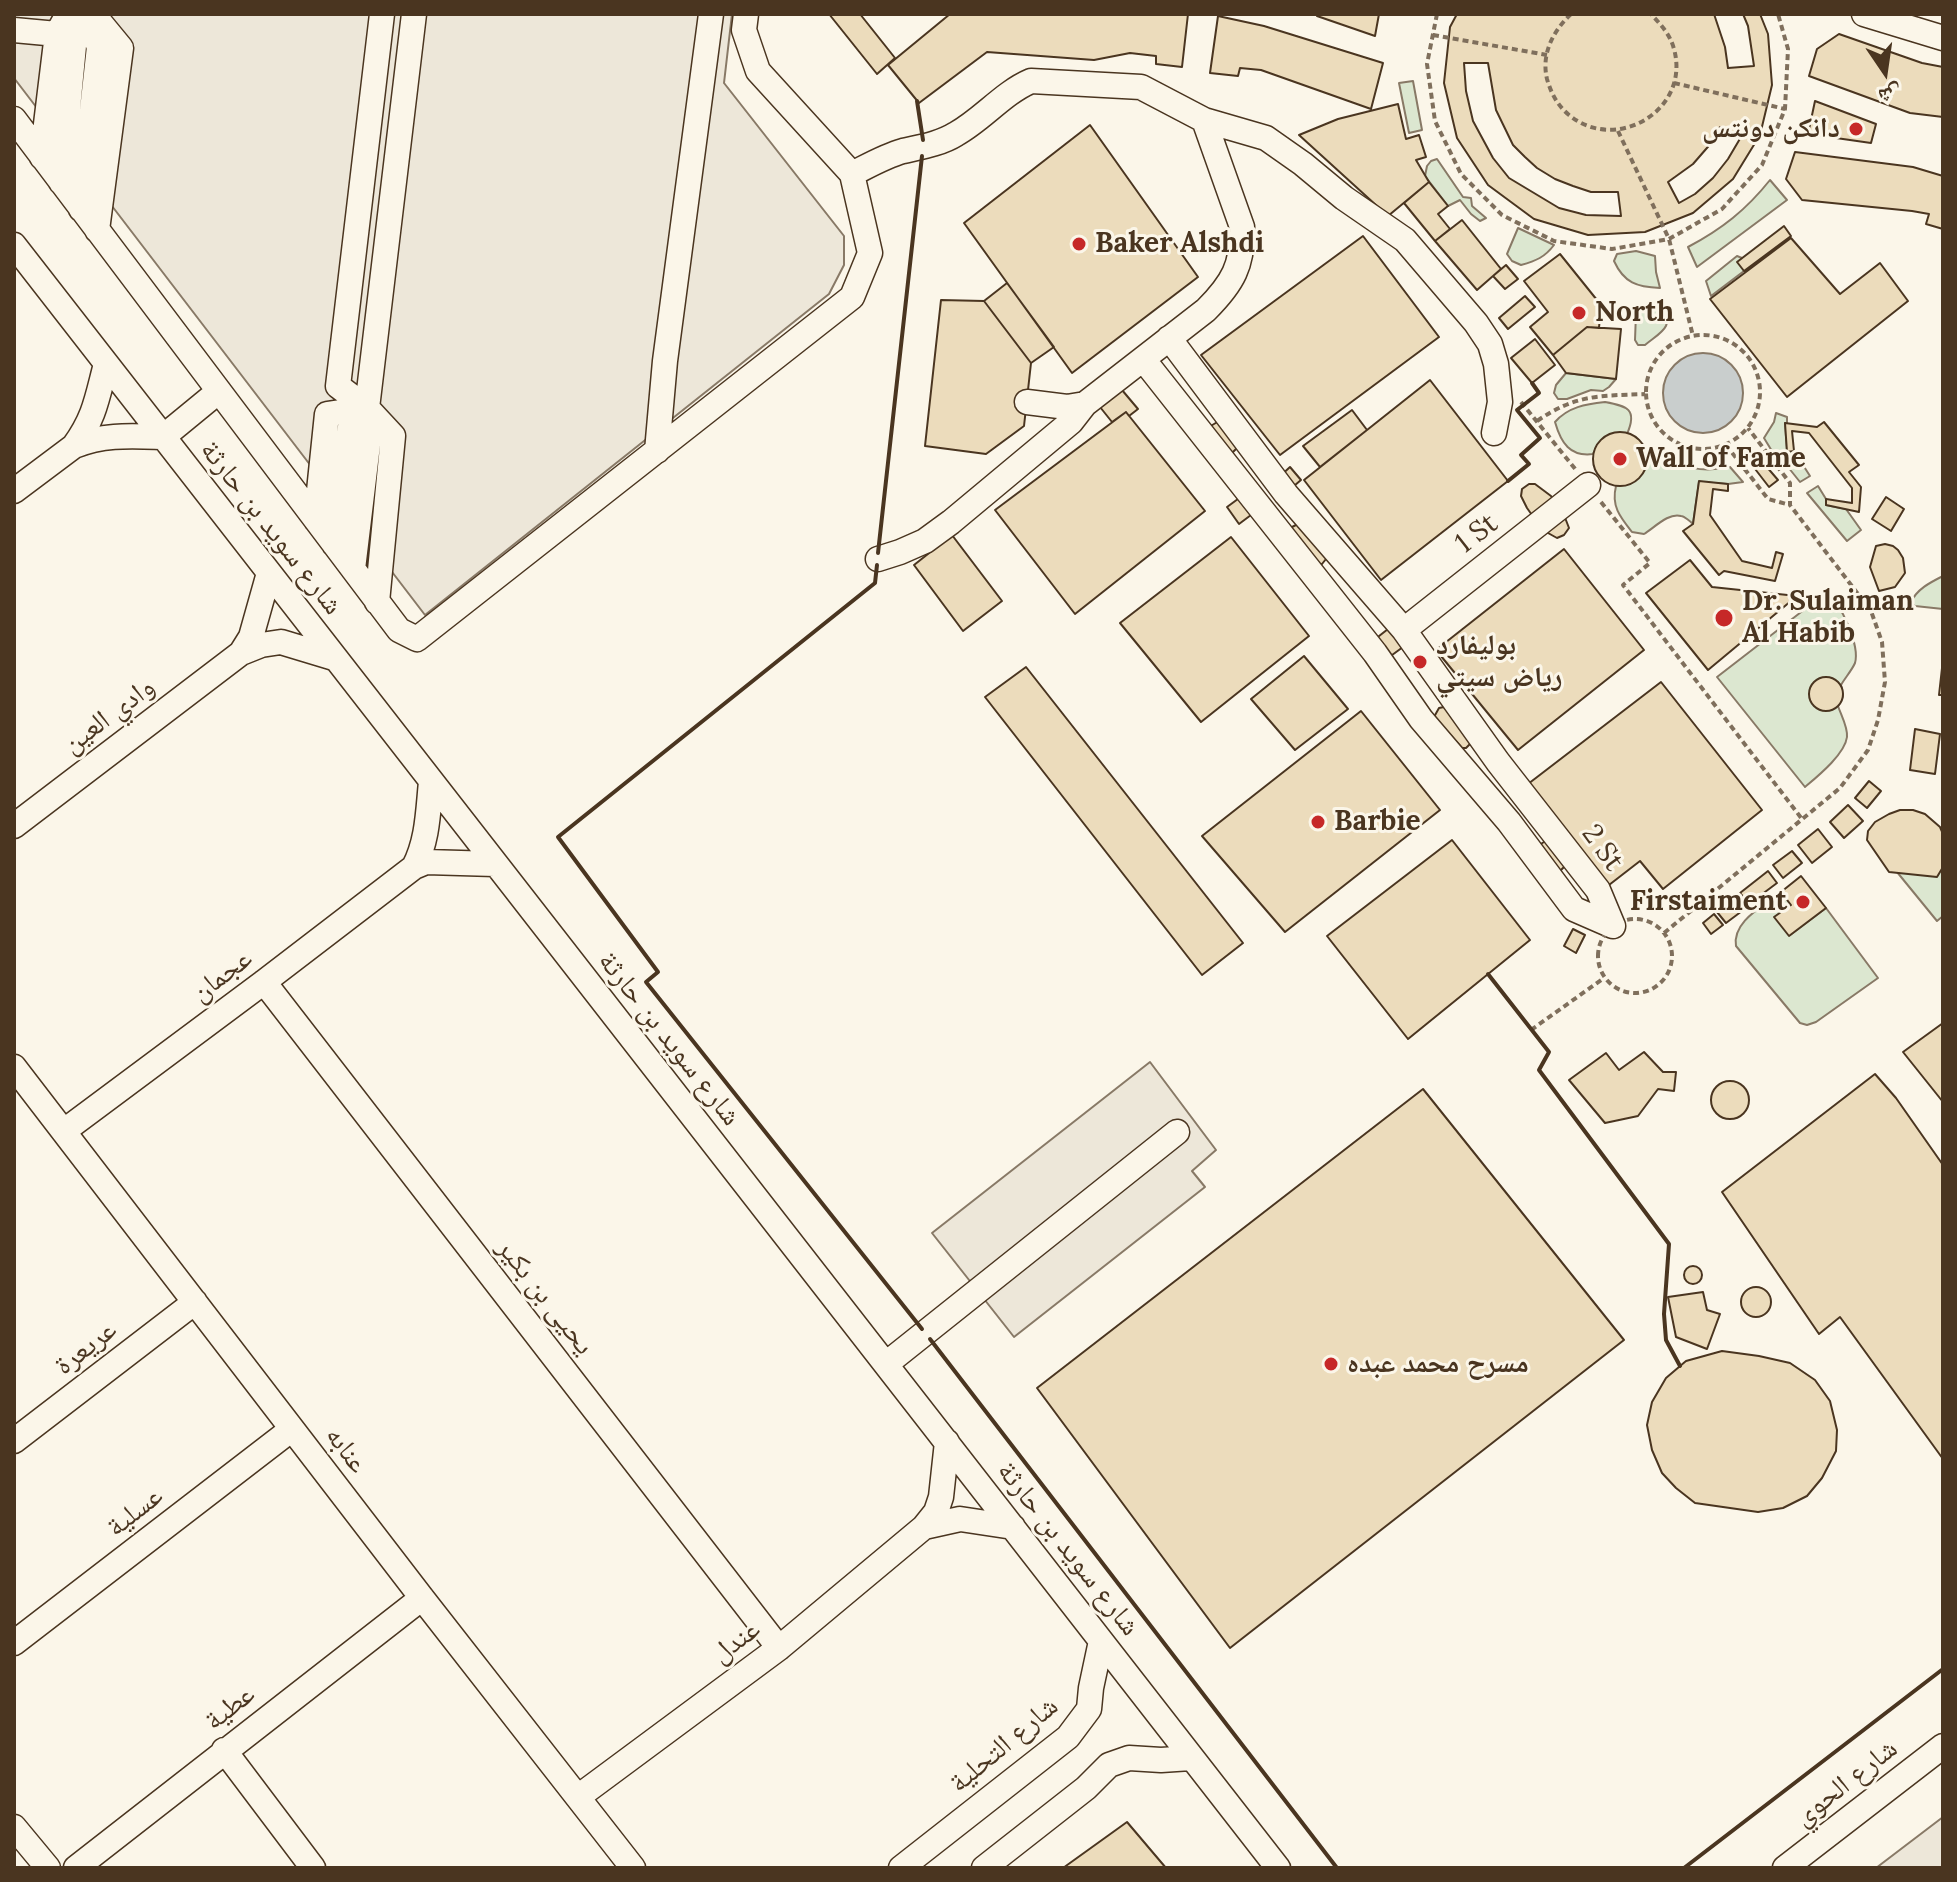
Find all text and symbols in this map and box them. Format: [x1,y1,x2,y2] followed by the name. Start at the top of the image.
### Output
[1845,32,1925,112] north arrow
[1876,79,1905,112] text: ش
[1702,112,1840,146] place label: دانكن دونتس
[1847,120,1865,138] marker: دانكن دونتس
[1095,227,1264,261] place label: Baker Alshdi
[1070,235,1088,253] marker: Baker Alshdi
[1595,296,1674,330] place label: North
[1570,304,1588,322] marker: North
[193,434,349,622] street label: شارع سويد بن حارثة
[1636,442,1806,476] place label: Wall of Fame
[1611,450,1629,468] marker: Wall of Fame
[1449,507,1505,561] street label: 1 St
[1742,585,1914,651] place label: Dr. Sulaiman Al Habib
[1713,607,1735,629] marker: Dr. Sulaiman Al Habib
[1436,629,1562,695] place label: بوليفارد رياض سيتي
[1411,653,1429,671] marker: بوليفارد رياض سيتي
[56,670,162,762] street label: وادي العين
[1334,805,1421,839] place label: Barbie
[1309,813,1327,831] marker: Barbie
[1574,818,1630,878] street label: 2 St
[1630,885,1787,919] place label: Firstaiment
[1794,893,1812,911] marker: Firstaiment
[185,942,259,1010] street label: عجمان
[591,945,747,1133] street label: شارع سويد بن حارثة
[489,1232,601,1362] street label: يحيى بن بكير
[48,1313,124,1383] street label: عريعرة
[1347,1347,1529,1381] place label: مسرح محمد عبده
[1322,1355,1340,1373] marker: مسرح محمد عبده
[318,1420,374,1480] street label: عنابه
[990,1455,1146,1643] street label: شارع سويد بن حارثة
[100,1480,170,1544] street label: عسلية
[705,1613,767,1671] street label: عندل
[198,1678,262,1738] street label: عطية
[943,1690,1065,1800] street label: شارع التحلية
[1787,1732,1905,1834] street label: شارع الحوي

